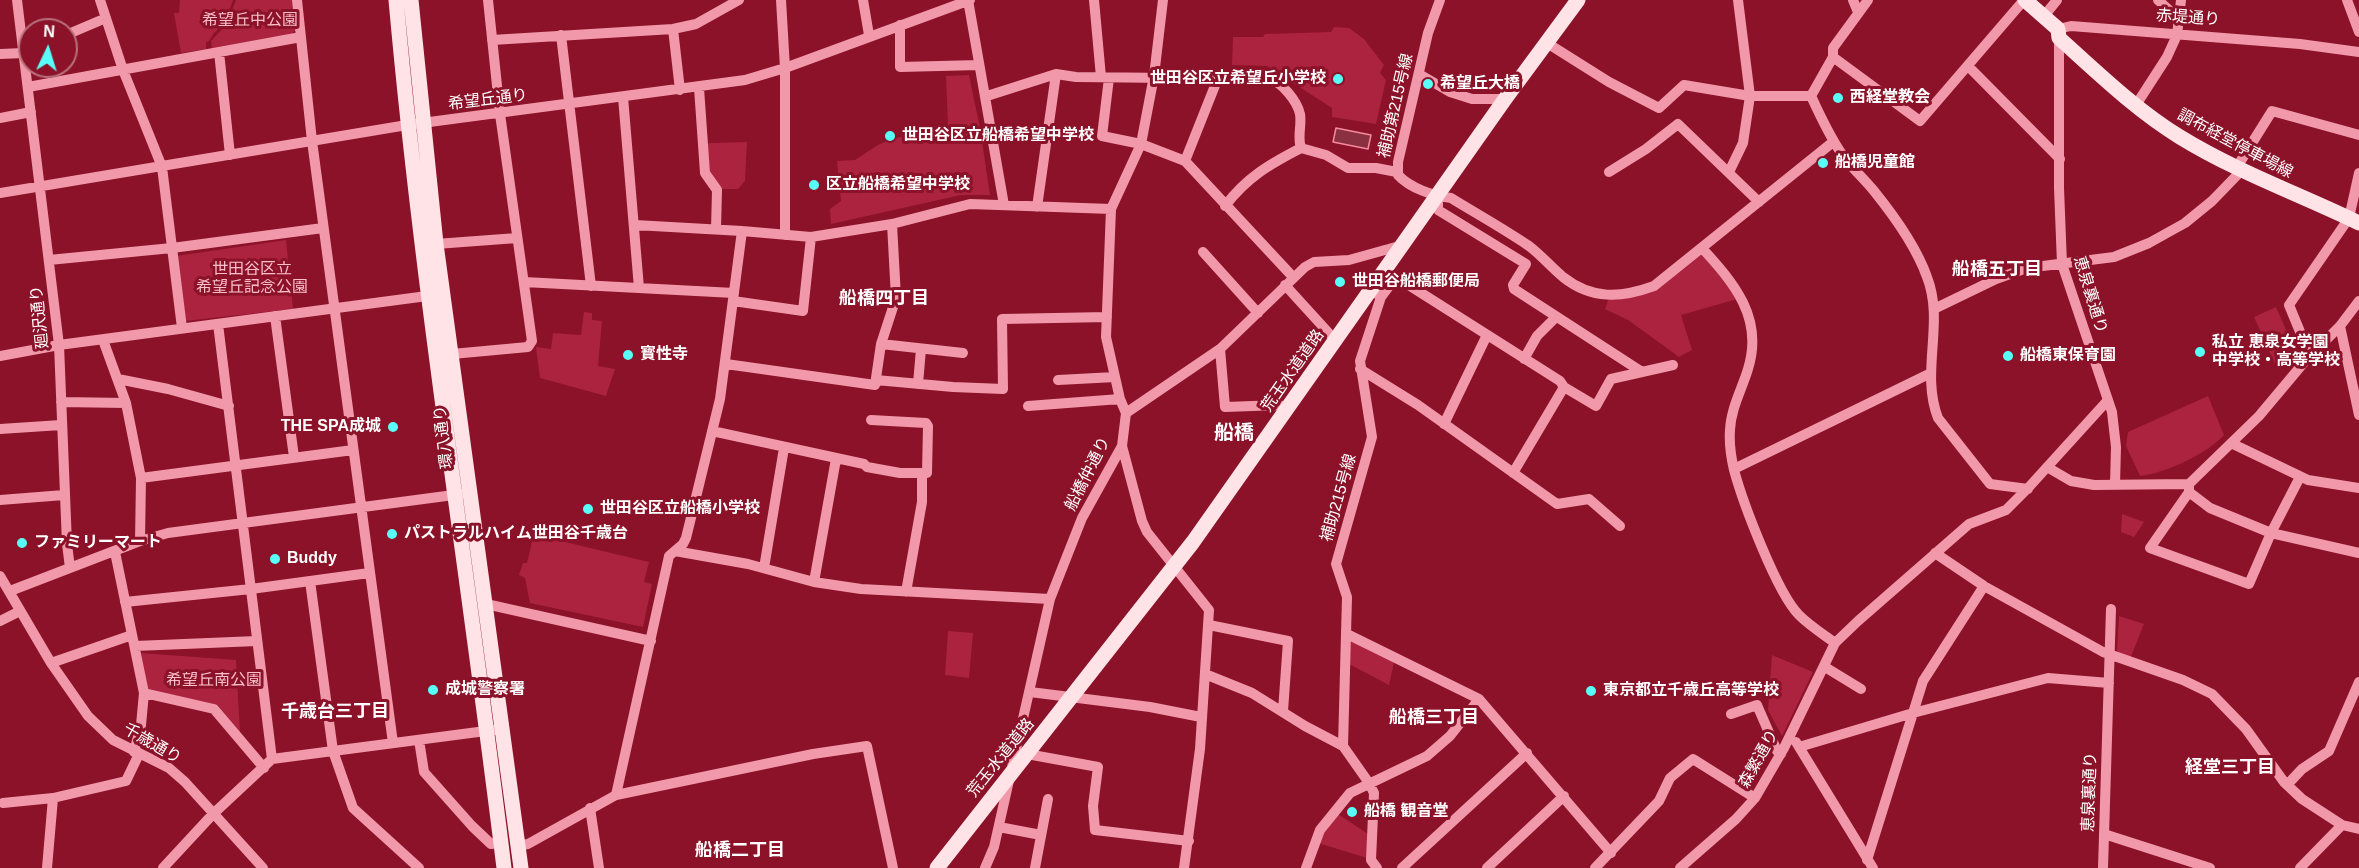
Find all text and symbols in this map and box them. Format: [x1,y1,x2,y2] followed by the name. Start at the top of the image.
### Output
[2155,6,2221,30] street label: 赤堤通り
[202,11,298,31] park label: 希望丘中公園
[18,18,78,78] north arrow
[43,23,56,40] text: N
[1375,52,1417,160] street label: 補助第215号線
[1150,69,1326,89] place label: 世田谷区立希望丘小学校
[1331,72,1345,86] marker: 世田谷区立希望丘小学校
[1440,74,1520,94] place label: 希望丘大橋
[1421,77,1435,91] marker: 希望丘大橋
[447,86,529,114] street label: 希望丘通り
[1850,88,1930,108] place label: 西経堂教会
[1831,91,1845,105] marker: 西経堂教会
[2174,105,2296,183] street label: 調布経堂停車場線
[902,126,1094,146] place label: 世田谷区立船橋希望中学校
[883,129,897,143] marker: 世田谷区立船橋希望中学校
[1835,153,1915,173] place label: 船橋児童館
[1816,156,1830,170] marker: 船橋児童館
[826,175,970,195] place label: 区立船橋希望中学校
[807,178,821,192] marker: 区立船橋希望中学校
[2069,254,2111,336] street label: 恵泉裏通り
[1952,259,2042,281] district label: 船橋五丁目
[196,260,308,298] park label: 世田谷区立 希望丘記念公園
[1352,272,1480,292] place label: 世田谷船橋郵便局
[1333,275,1347,289] marker: 世田谷船橋郵便局
[27,284,53,350] street label: 廻沢通り
[839,288,929,310] district label: 船橋四丁目
[1258,326,1328,416] street label: 荒玉水道道路
[2212,333,2340,371] place label: 私立 恵泉女学園 中学校・高等学校
[640,345,688,365] place label: 寳性寺
[2193,345,2207,359] marker: 私立 恵泉女学園 中学校・高等学校
[2020,346,2116,366] place label: 船橋東保育園
[621,348,635,362] marker: 寳性寺
[2001,349,2015,363] marker: 船橋東保育園
[431,404,457,470] street label: 環八通り
[281,417,381,437] place label: THE SPA成城
[386,420,400,434] marker: THE SPA成城
[1214,421,1254,445] district label: 船橋
[1061,434,1115,514] street label: 船橋仲通り
[1317,452,1361,544] street label: 補助215号線
[600,499,760,519] place label: 世田谷区立船橋小学校
[581,502,595,516] marker: 世田谷区立船橋小学校
[404,524,628,544] place label: パストラルハイム世田谷千歳台
[385,527,399,541] marker: パストラルハイム世田谷千歳台
[34,533,162,553] place label: ファミリーマート
[15,536,29,550] marker: ファミリーマート
[287,549,337,569] place label: Buddy
[268,552,282,566] marker: Buddy
[166,671,262,691] park label: 希望丘南公園
[445,680,525,700] place label: 成城警察署
[1603,681,1779,701] place label: 東京都立千歳丘高等学校
[426,683,440,697] marker: 成城警察署
[1584,684,1598,698] marker: 東京都立千歳丘高等学校
[281,701,389,723] district label: 千歳台三丁目
[1389,707,1479,729] district label: 船橋三丁目
[963,715,1039,801] street label: 荒玉水道道路
[119,720,185,768] street label: 千歳通り
[1735,726,1783,792] street label: 森繁通り
[2079,752,2101,832] street label: 恵泉裏通り
[2185,757,2275,779] district label: 経堂三丁目
[1364,802,1448,822] place label: 船橋 観音堂
[1345,805,1359,819] marker: 船橋 観音堂
[695,840,785,862] district label: 船橋二丁目

